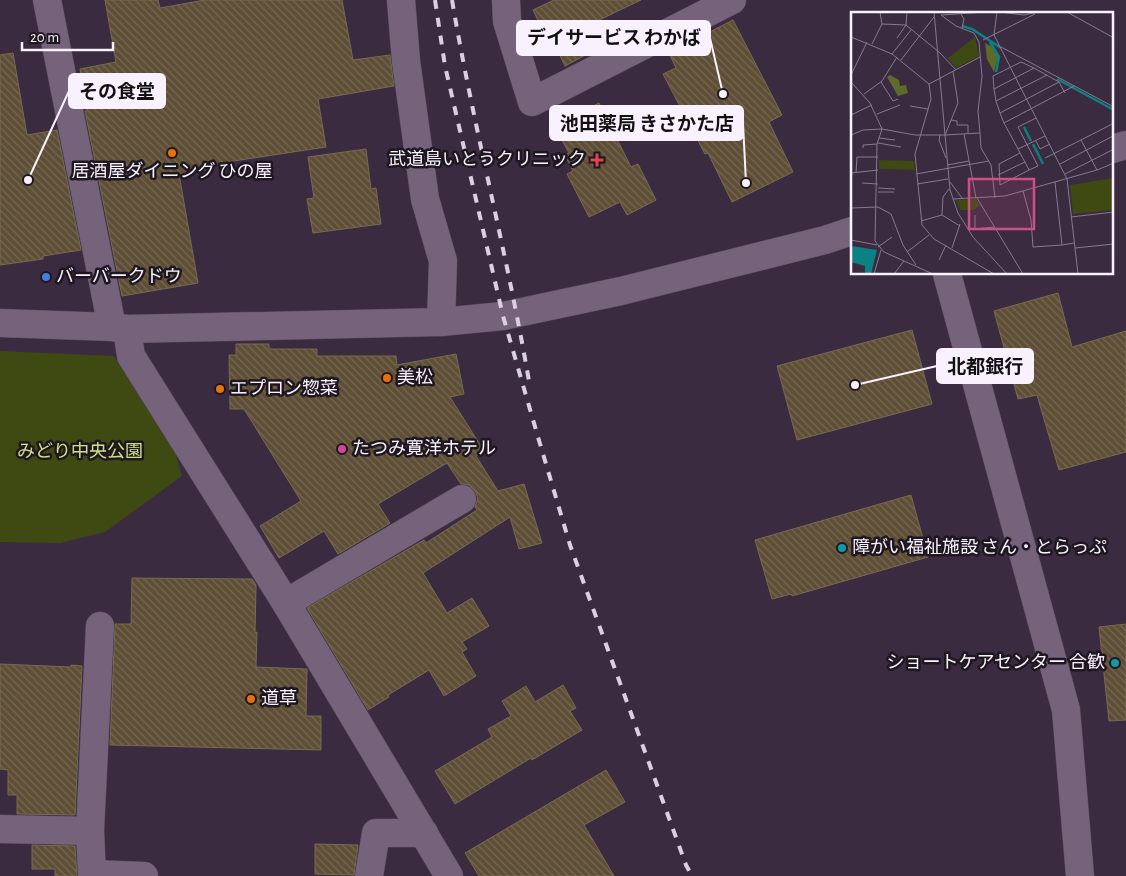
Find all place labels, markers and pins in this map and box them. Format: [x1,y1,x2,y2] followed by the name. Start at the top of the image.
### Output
[517,21,710,55] callout: デイサービス わかば
[69,74,165,108] callout: その食堂
[550,106,743,140] callout: 池田薬局 きさかた店
[166,147,178,159] marker: 居酒屋ダイニング ひの屋
[388,149,586,169] place label: 武道島いとうクリニック
[590,153,604,167] marker: 武道島いとうクリニック
[72,161,272,181] place label: 居酒屋ダイニング ひの屋
[56,267,182,286] place label: バーバークドウ
[40,271,52,283] marker: バーバークドウ
[937,349,1033,383] callout: 北都銀行
[397,367,433,387] place label: 美松
[381,372,393,384] marker: 美松
[230,378,338,398] place label: エプロン惣菜
[214,383,226,395] marker: エプロン惣菜
[352,438,496,458] place label: たつみ寛洋ホテル
[336,443,348,455] marker: たつみ寛洋ホテル
[852,537,1107,557] place label: 障がい福祉施設 さん・とらっぷ
[836,542,848,554] marker: 障がい福祉施設 さん・とらっぷ
[886,653,1105,672] place label: ショートケアセンター 合歓
[1109,657,1121,669] marker: ショートケアセンター 合歓
[261,688,297,708] place label: 道草
[245,693,257,705] marker: 道草

